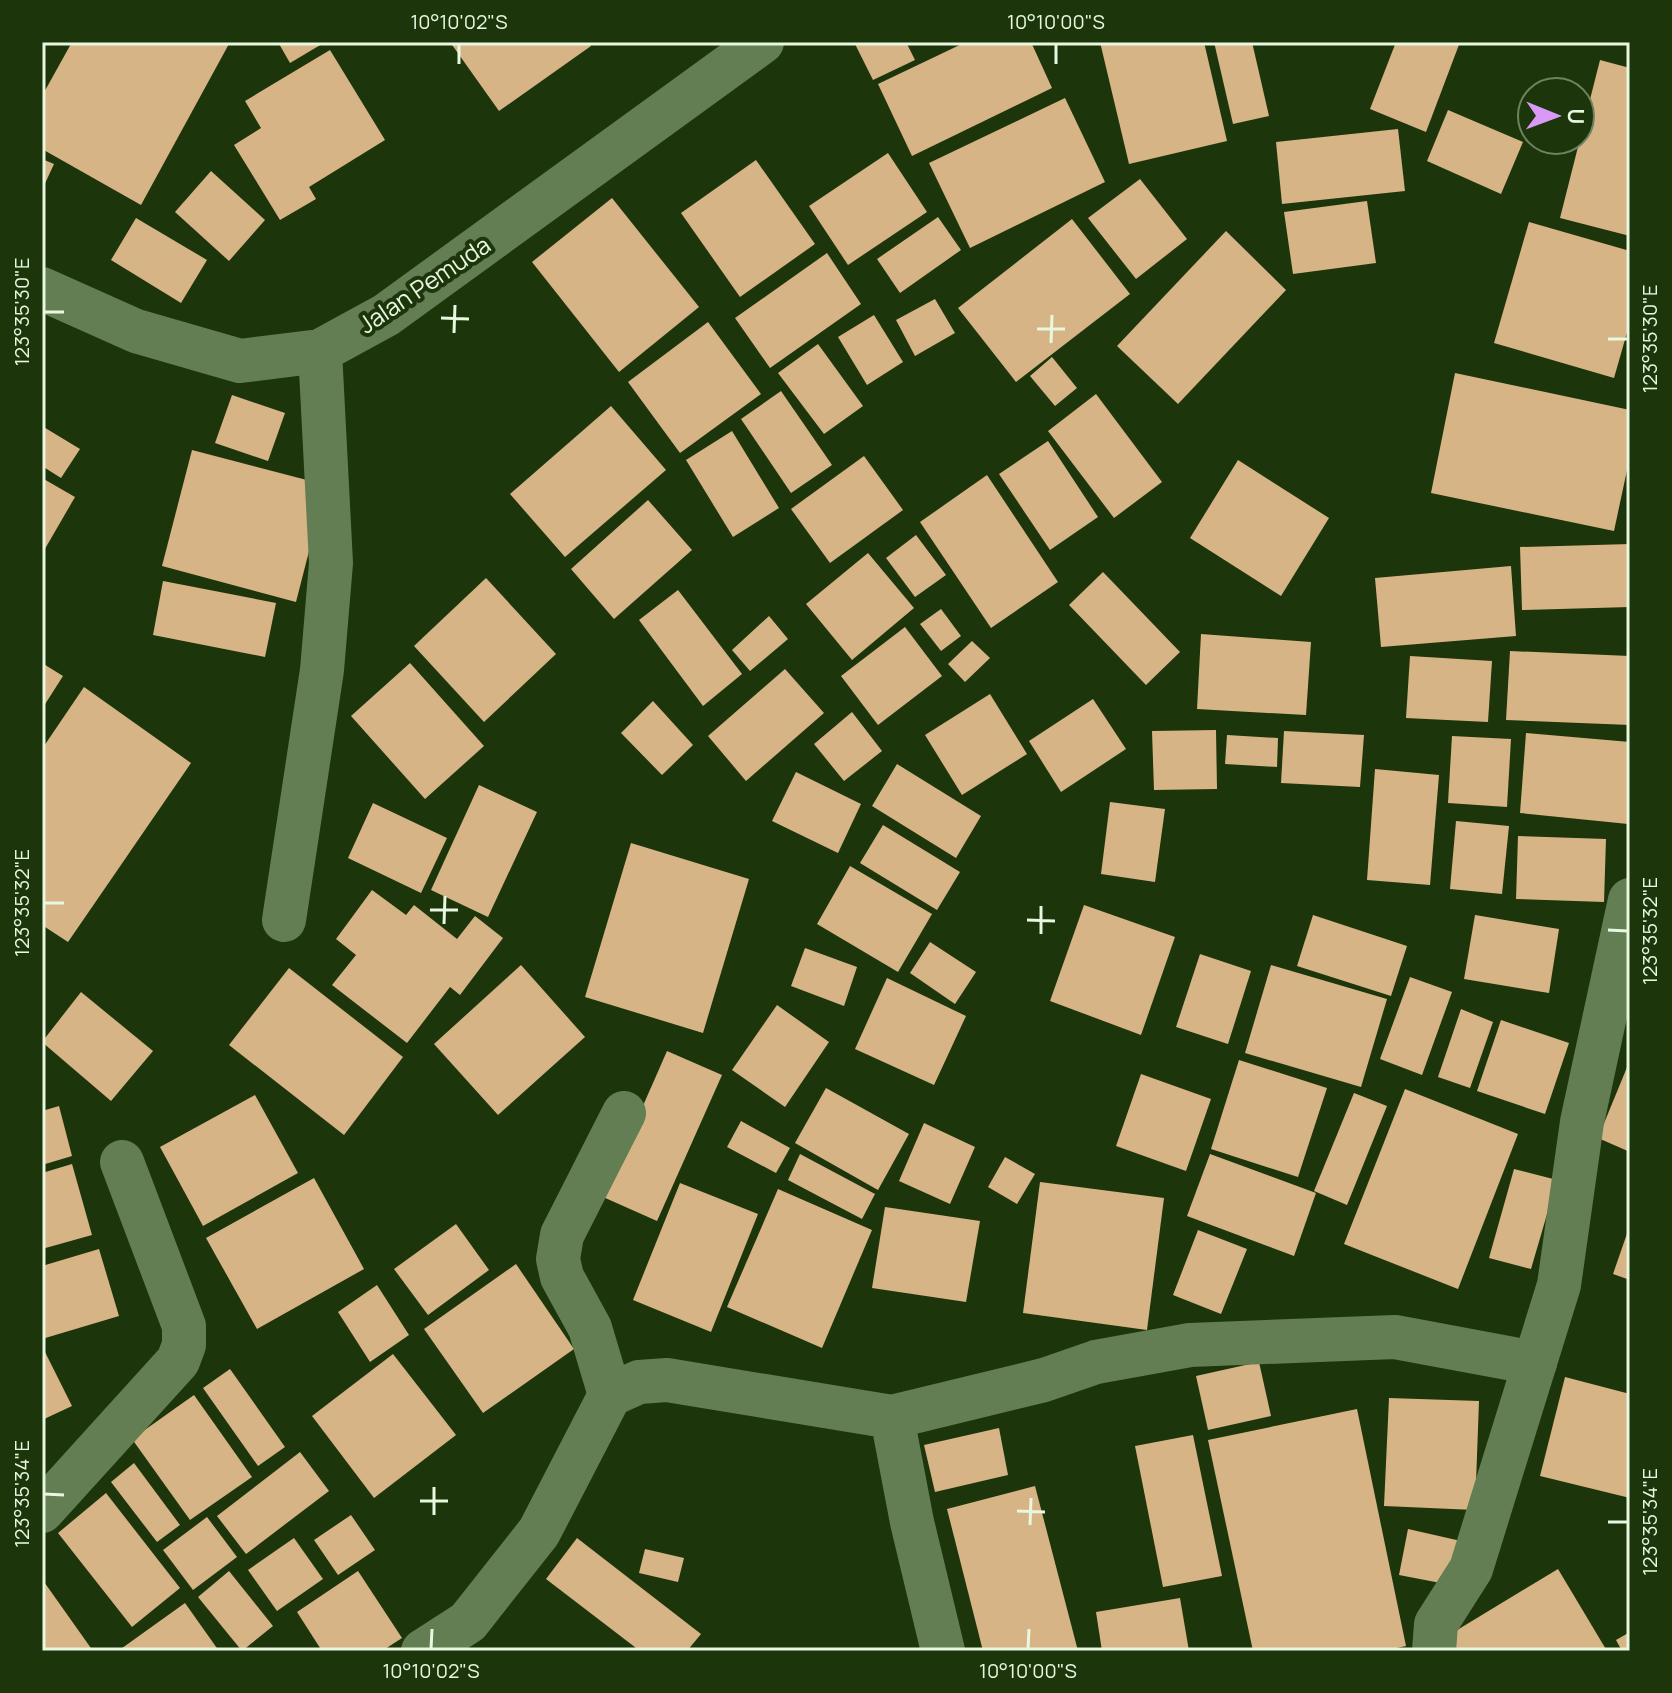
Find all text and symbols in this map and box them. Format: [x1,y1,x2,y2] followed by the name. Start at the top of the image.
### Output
[410,8,508,35] text: 10°10'02"S
[1007,8,1105,35] text: 10°10'00"S
[1516,76,1596,156] north arrow
[1561,108,1591,125] text: U
[351,228,497,340] street label: Jalan Pemuda
[8,258,35,366] text: 123°35'30"E
[1636,285,1663,393] text: 123°35'30"E
[8,849,35,957] text: 123°35'32"E
[1636,877,1663,985] text: 123°35'32"E
[8,1440,35,1548] text: 123°35'34"E
[1636,1468,1663,1576] text: 123°35'34"E
[382,1657,480,1684] text: 10°10'02"S
[979,1657,1077,1684] text: 10°10'00"S

